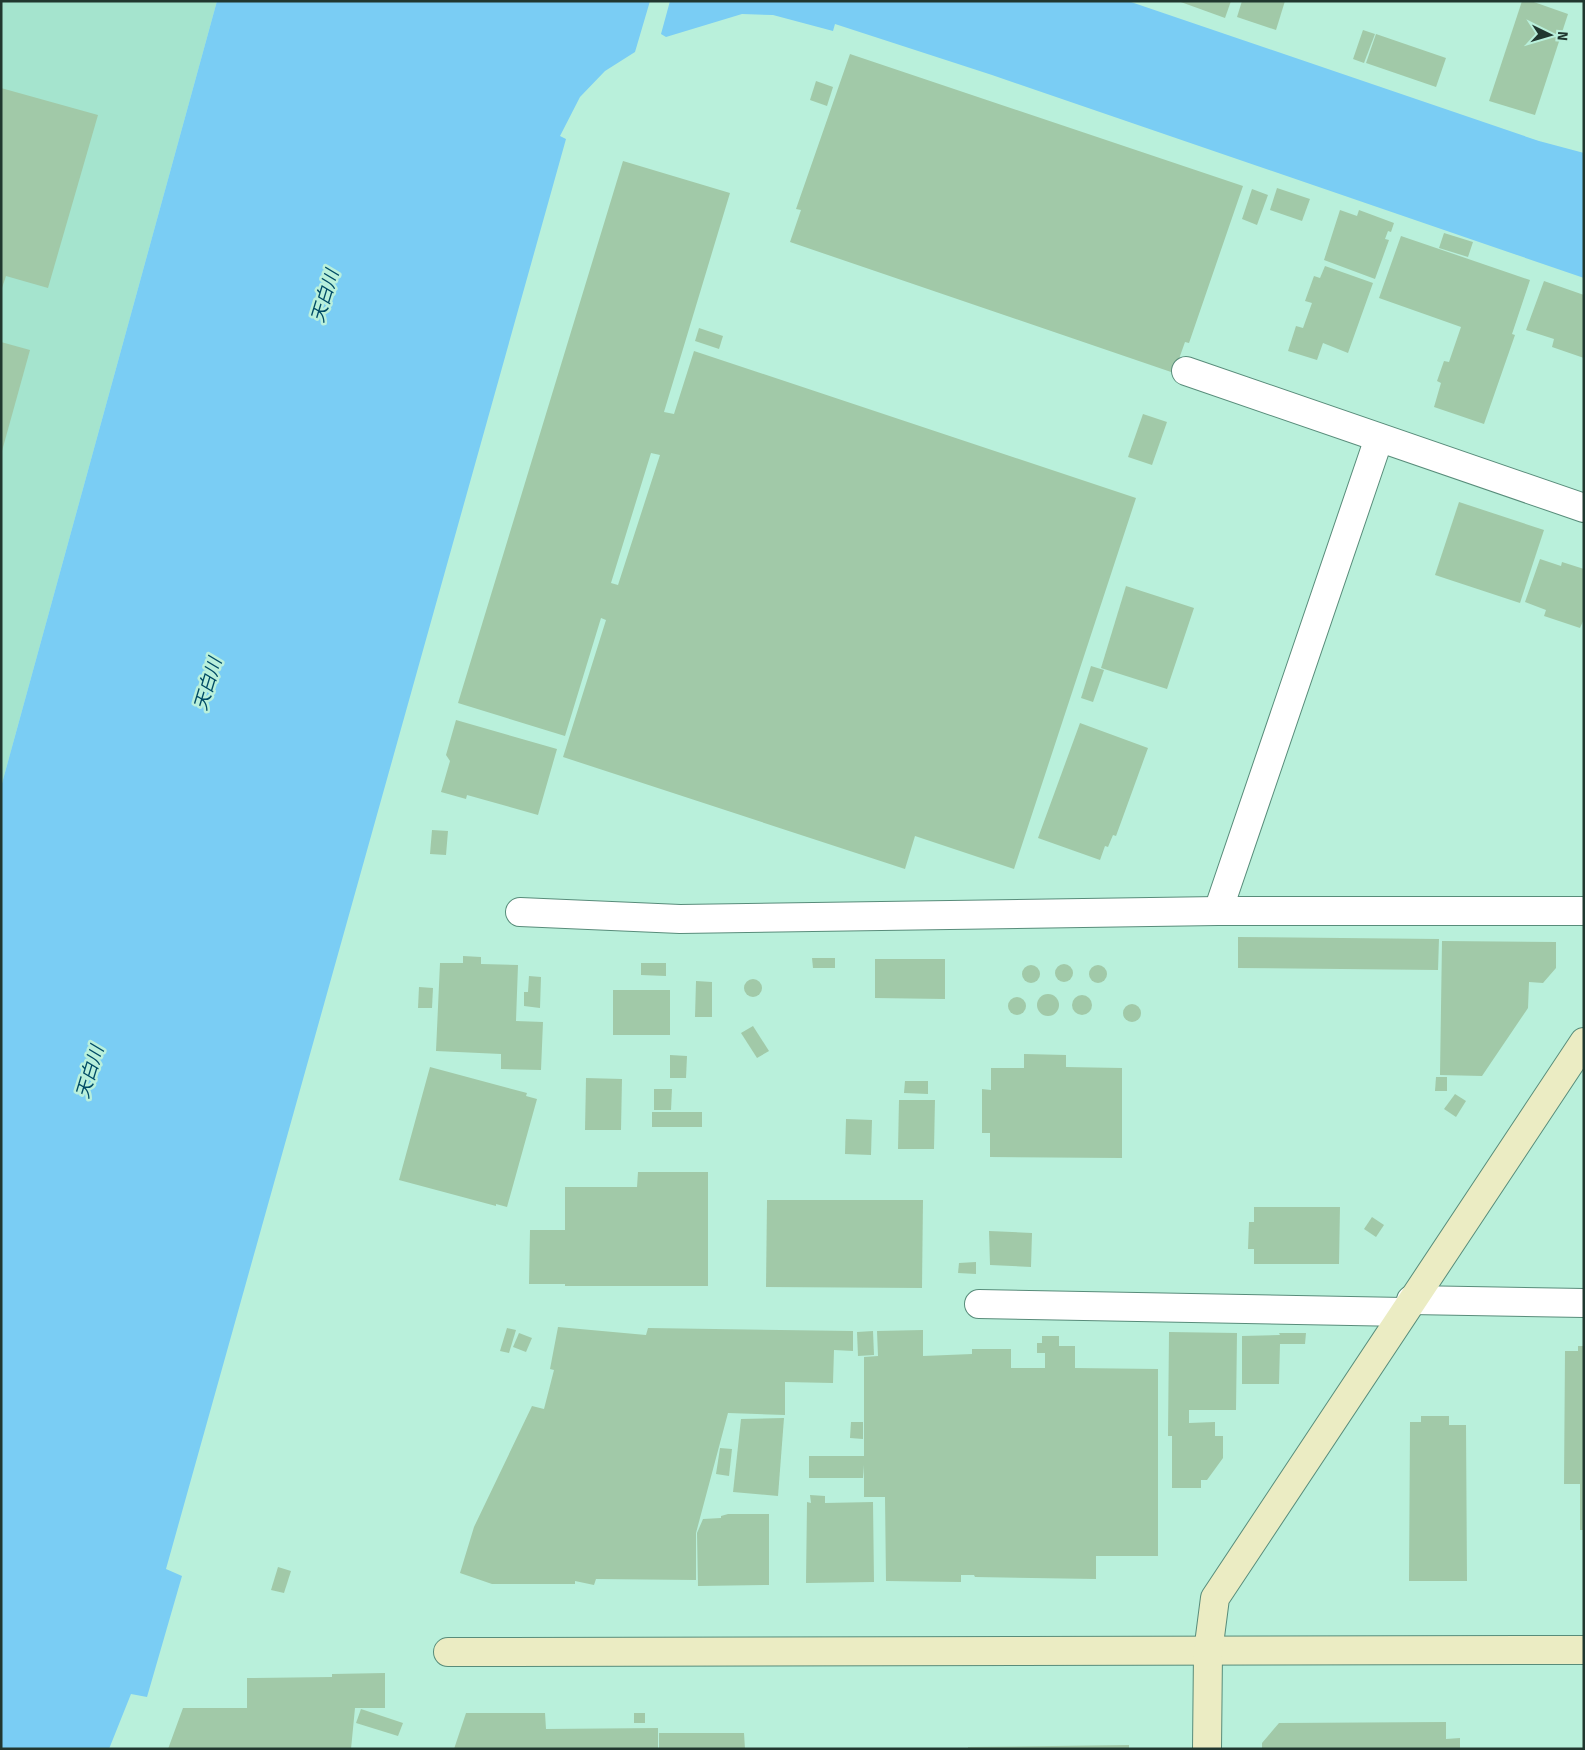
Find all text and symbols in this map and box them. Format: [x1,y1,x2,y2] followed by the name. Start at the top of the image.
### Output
[1525,10,1575,60] north arrow
[1554,31,1571,41] text: N
[307,265,344,325] water label: 天白川
[190,653,227,713] water label: 天白川
[72,1041,109,1101] water label: 天白川

